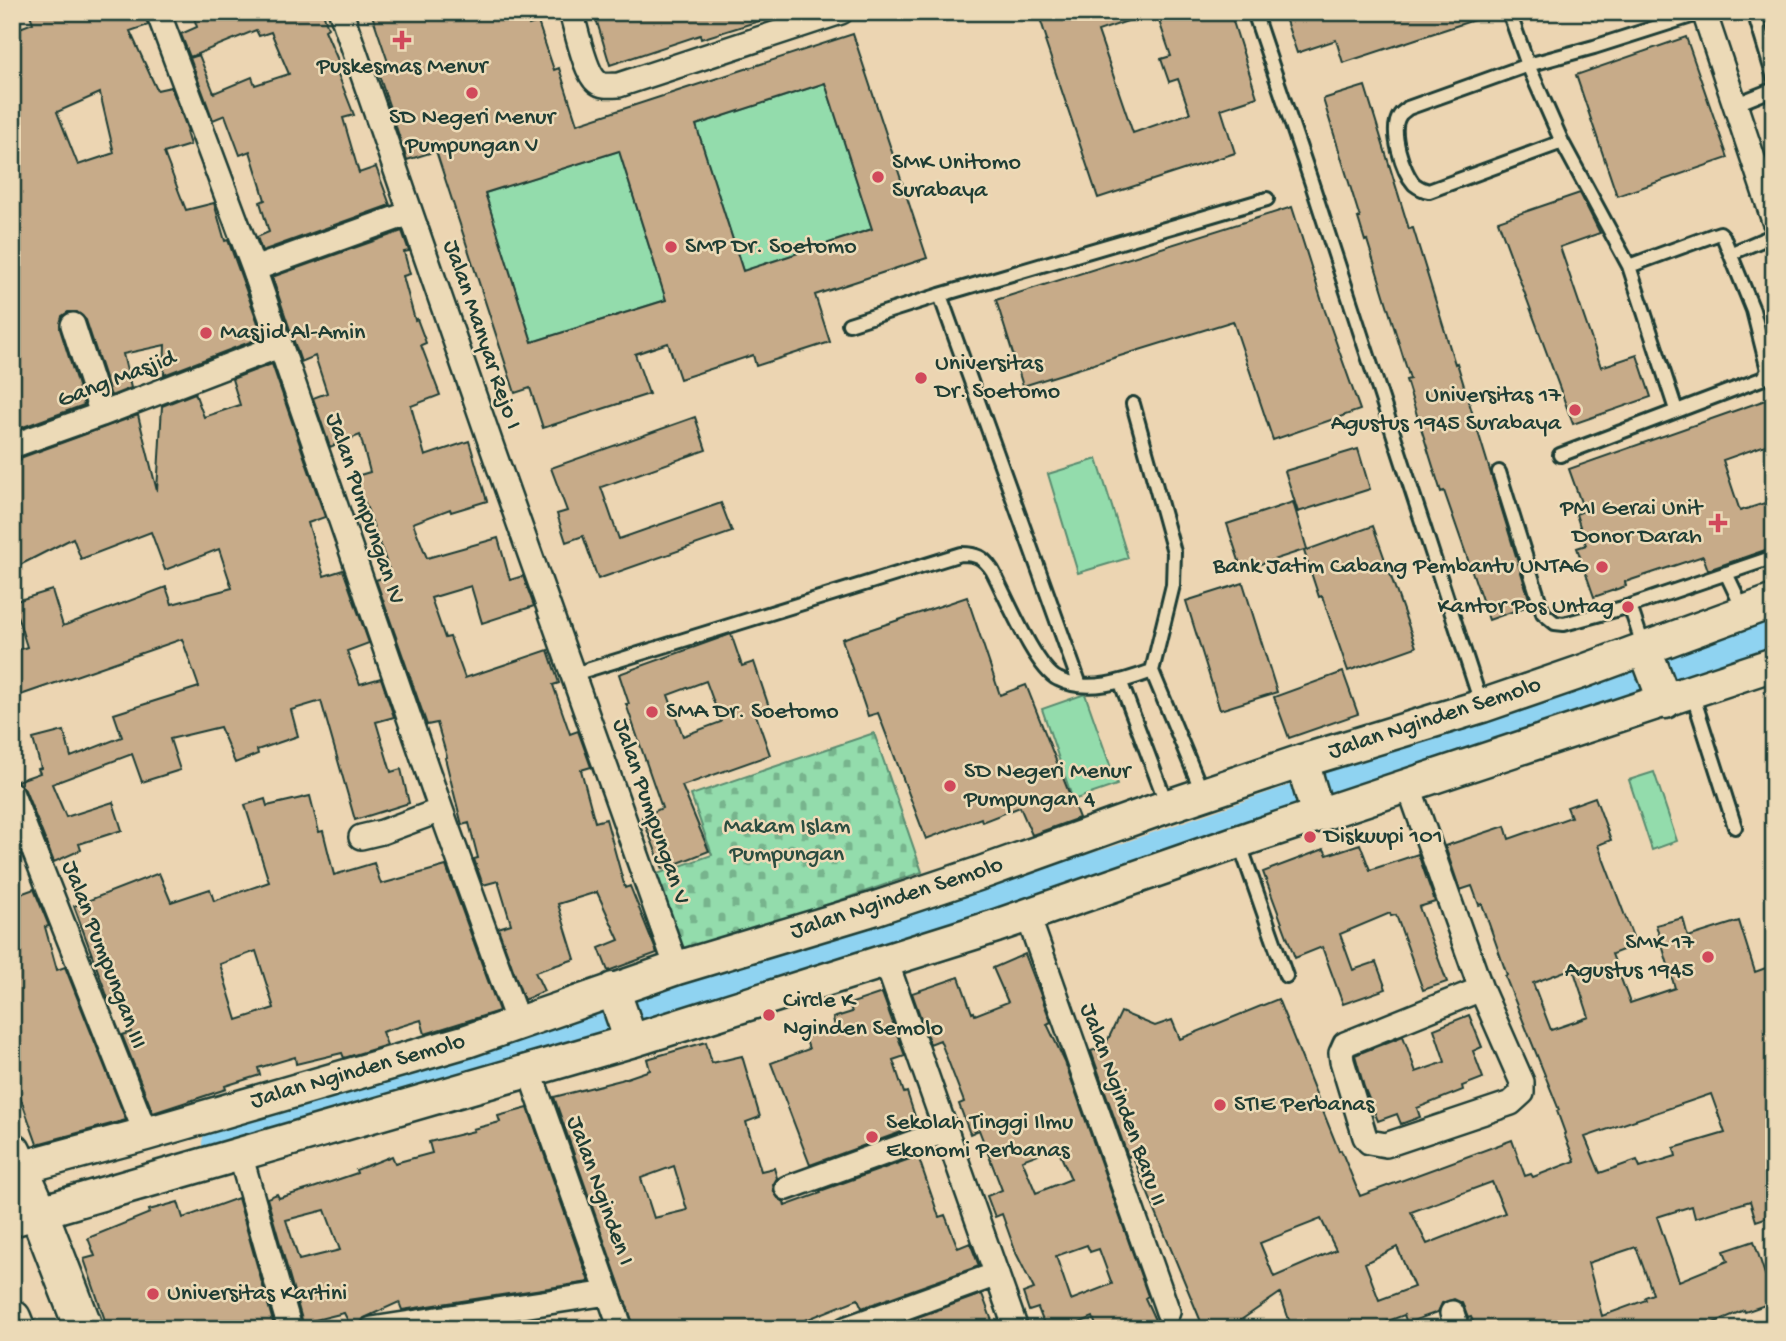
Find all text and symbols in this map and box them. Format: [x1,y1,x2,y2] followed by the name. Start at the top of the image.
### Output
[392,30,412,50] marker: Puskesmas Menur
[316,53,490,82] place label: Puskesmas Menur
[464,85,480,101] marker: SD Negeri Menur Pumpungan V
[389,104,558,161] place label: SD Negeri Menur Pumpungan V
[892,149,1021,206] place label: SMK Unitomo Surabaya
[870,169,886,185] marker: SMK Unitomo Surabaya
[685,233,857,262] place label: SMP Dr. Soetomo
[435,237,527,433] street label: Jalan Manyar Rejo I
[663,239,679,255] marker: SMP Dr. Soetomo
[220,319,366,348] place label: Masjid Al-Amin
[198,325,214,341] marker: Masjid Al-Amin
[54,344,182,416] street label: Gang Masjid
[933,350,1060,407] place label: Universitas Dr. Soetomo
[913,370,929,386] marker: Universitas Dr. Soetomo
[1331,382,1562,439] place label: Universitas 17 Agustus 1945 Surabaya
[1567,402,1583,418] marker: Universitas 17 Agustus 1945 Surabaya
[318,409,410,609] street label: Jalan Pumpungan IV
[1559,495,1704,552] place label: PMI Gerai Unit Donor Darah
[1708,513,1728,533] marker: PMI Gerai Unit Donor Darah
[1212,553,1589,582] place label: Bank Jatim Cabang Pembantu UNTAG
[1594,559,1610,575] marker: Bank Jatim Cabang Pembantu UNTAG
[1437,593,1614,622] place label: Kantor Pos Untag
[1620,599,1636,615] marker: Kantor Pos Untag
[1325,671,1545,767] street label: Jalan Nginden Semolo
[666,698,839,727] place label: SMA Dr. Soetomo
[644,704,660,720] marker: SMA Dr. Soetomo
[605,715,695,909] street label: Jalan Pumpungan V
[963,758,1133,815] place label: SD Negeri Menur Pumpungan 4
[942,778,958,794] marker: SD Negeri Menur Pumpungan 4
[724,813,850,870] park label: Makam Islam Pumpungan
[1322,823,1443,852] place label: Diskuupi 101
[1302,829,1318,845] marker: Diskuupi 101
[787,851,1007,947] street label: Jalan Nginden Semolo
[54,857,152,1053] street label: Jalan Pumpungan III
[1565,929,1695,986] place label: SMK 17 Agustus 1945
[1700,949,1716,965] marker: SMK 17 Agustus 1945
[783,987,943,1044] place label: Circle K Nginden Semolo
[1072,1000,1172,1210] street label: Jalan Nginden Baru II
[761,1007,777,1023] marker: Circle K Nginden Semolo
[247,1027,469,1117] street label: Jalan Nginden Semolo
[1234,1091,1376,1120] place label: STIE Perbanas
[1212,1097,1228,1113] marker: STIE Perbanas
[886,1109,1073,1166] place label: Sekolah Tinggi Ilmu Ekonomi Perbanas
[559,1112,639,1270] street label: Jalan Nginden I
[864,1129,880,1145] marker: Sekolah Tinggi Ilmu Ekonomi Perbanas
[167,1280,347,1309] place label: Universitas Kartini
[145,1286,161,1302] marker: Universitas Kartini

